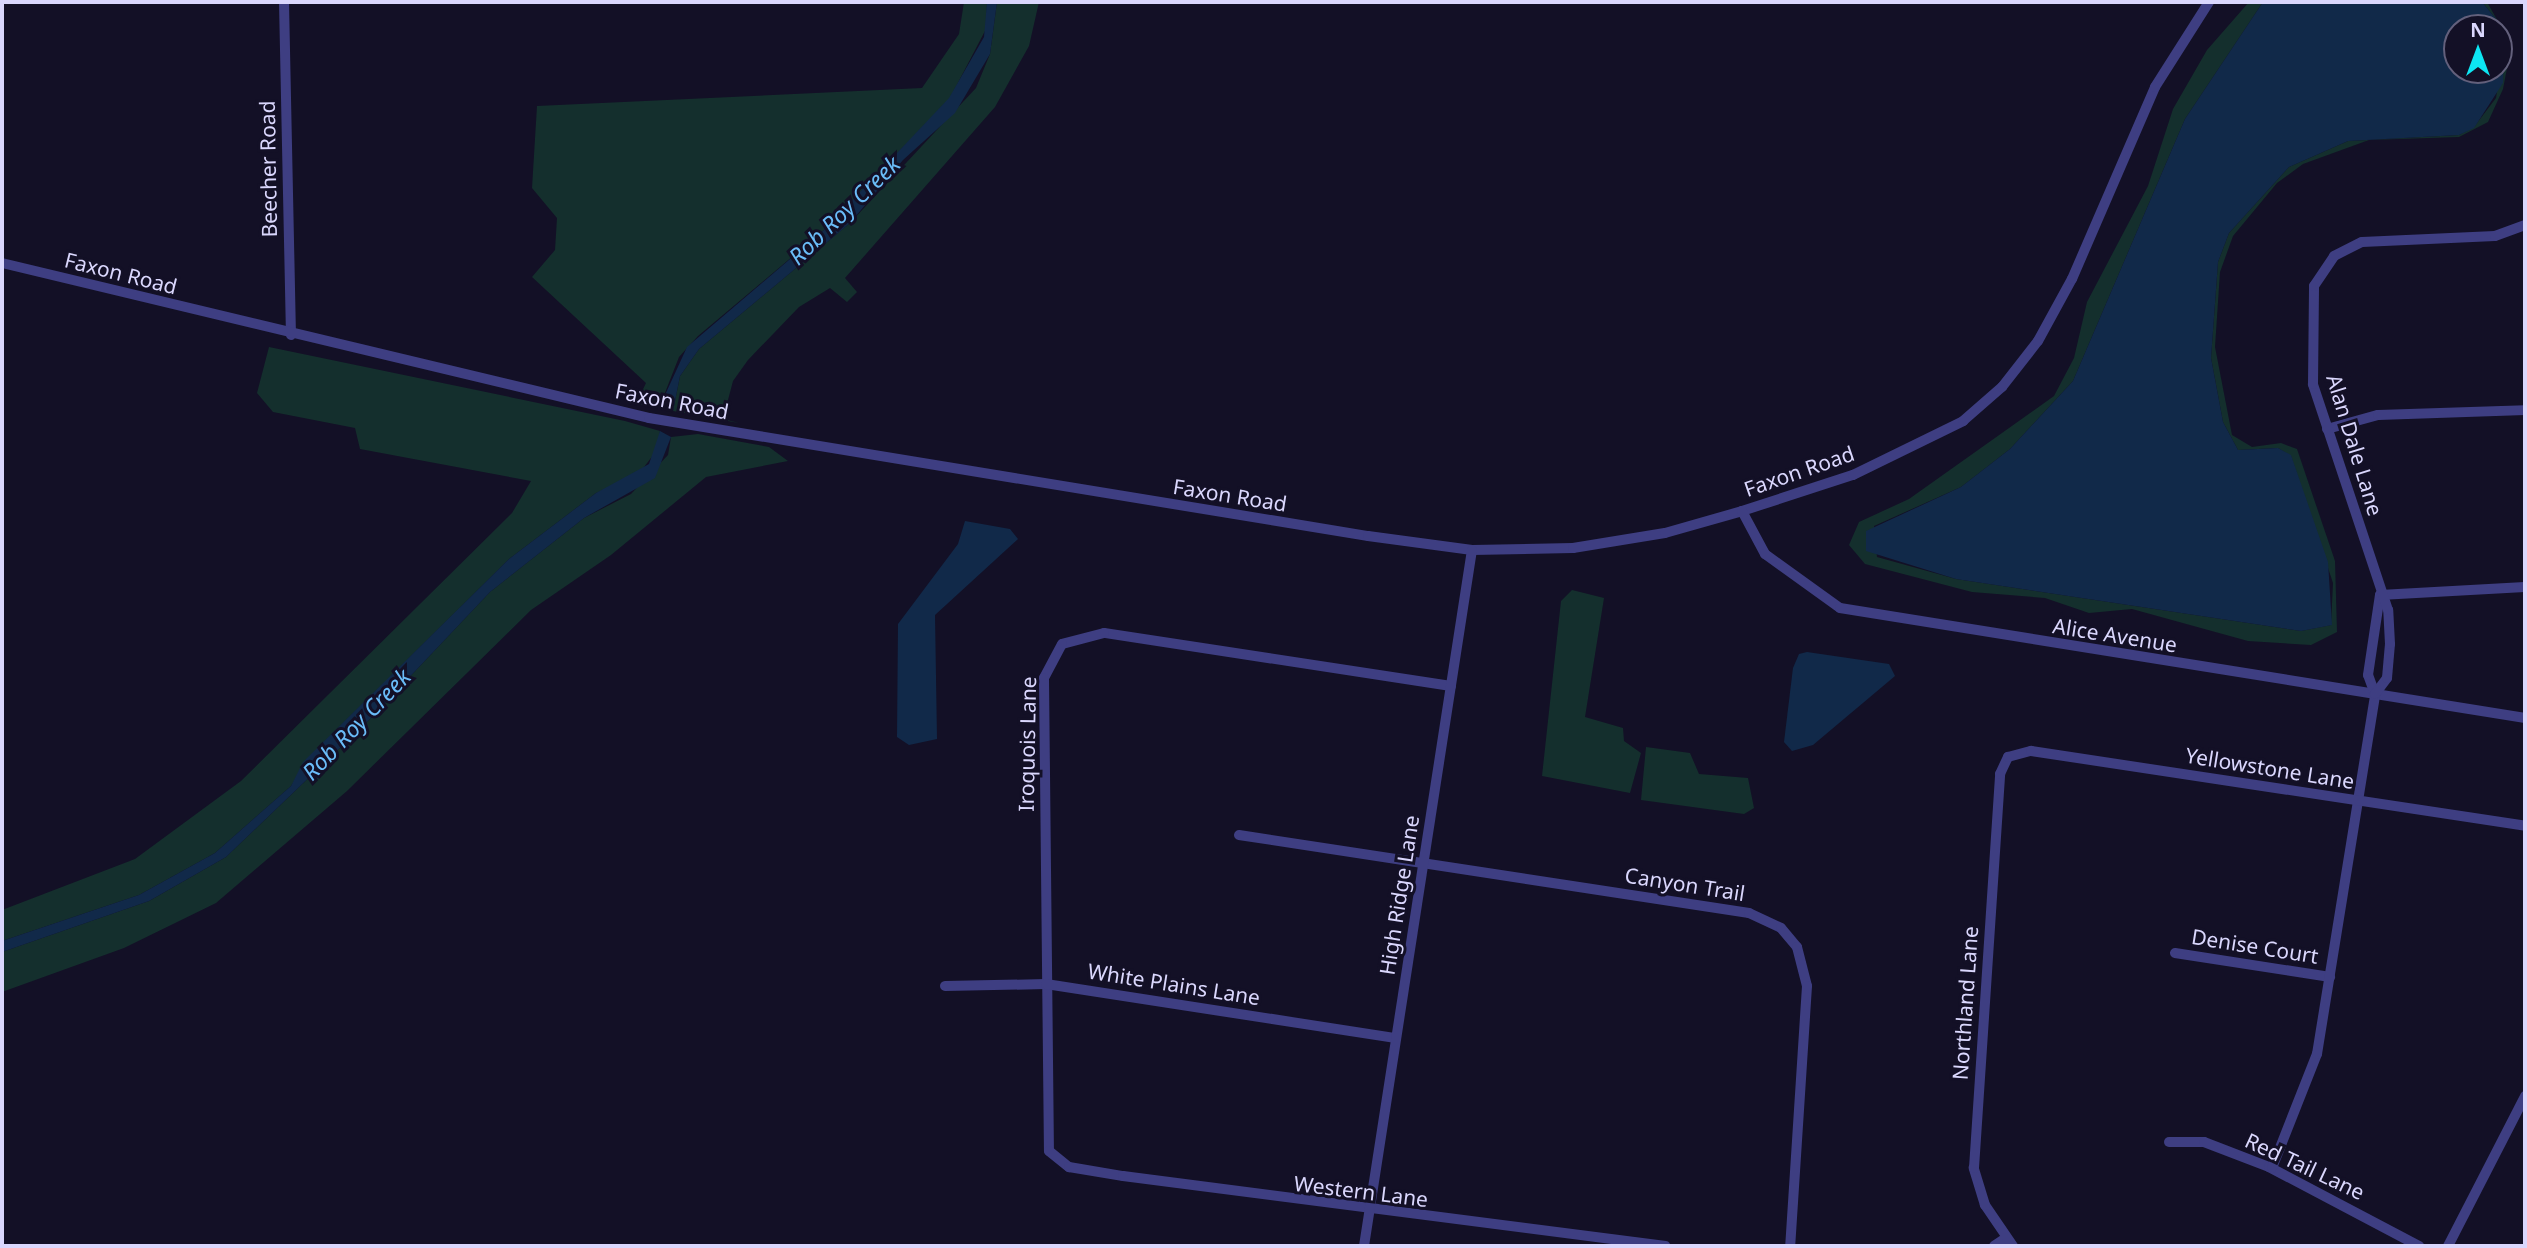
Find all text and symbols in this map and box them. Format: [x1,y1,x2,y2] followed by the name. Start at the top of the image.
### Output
[2443,14,2513,84] north arrow
[2470,17,2486,43] text: N
[254,100,282,238] street label: Beecher Road
[782,150,906,270] water label: Rob Roy Creek
[62,247,180,299] street label: Faxon Road
[2322,371,2388,519] street label: Alan Dale Lane
[613,378,731,424] street label: Faxon Road
[1741,440,1857,502] street label: Faxon Road
[1171,474,1289,516] street label: Faxon Road
[2051,613,2179,657] street label: Alice Avenue
[296,662,416,786] water label: Rob Roy Creek
[1013,676,1041,812] street label: Iroquois Lane
[2184,742,2356,794] street label: Yellowstone Lane
[1374,813,1424,977] street label: High Ridge Lane
[1623,862,1747,906] street label: Canyon Trail
[2190,924,2320,968] street label: Denise Court
[1947,925,1983,1081] street label: Northland Lane
[1086,958,1262,1010] street label: White Plains Lane
[2241,1127,2369,1205] street label: Red Tail Lane
[1292,1170,1430,1212] street label: Western Lane

